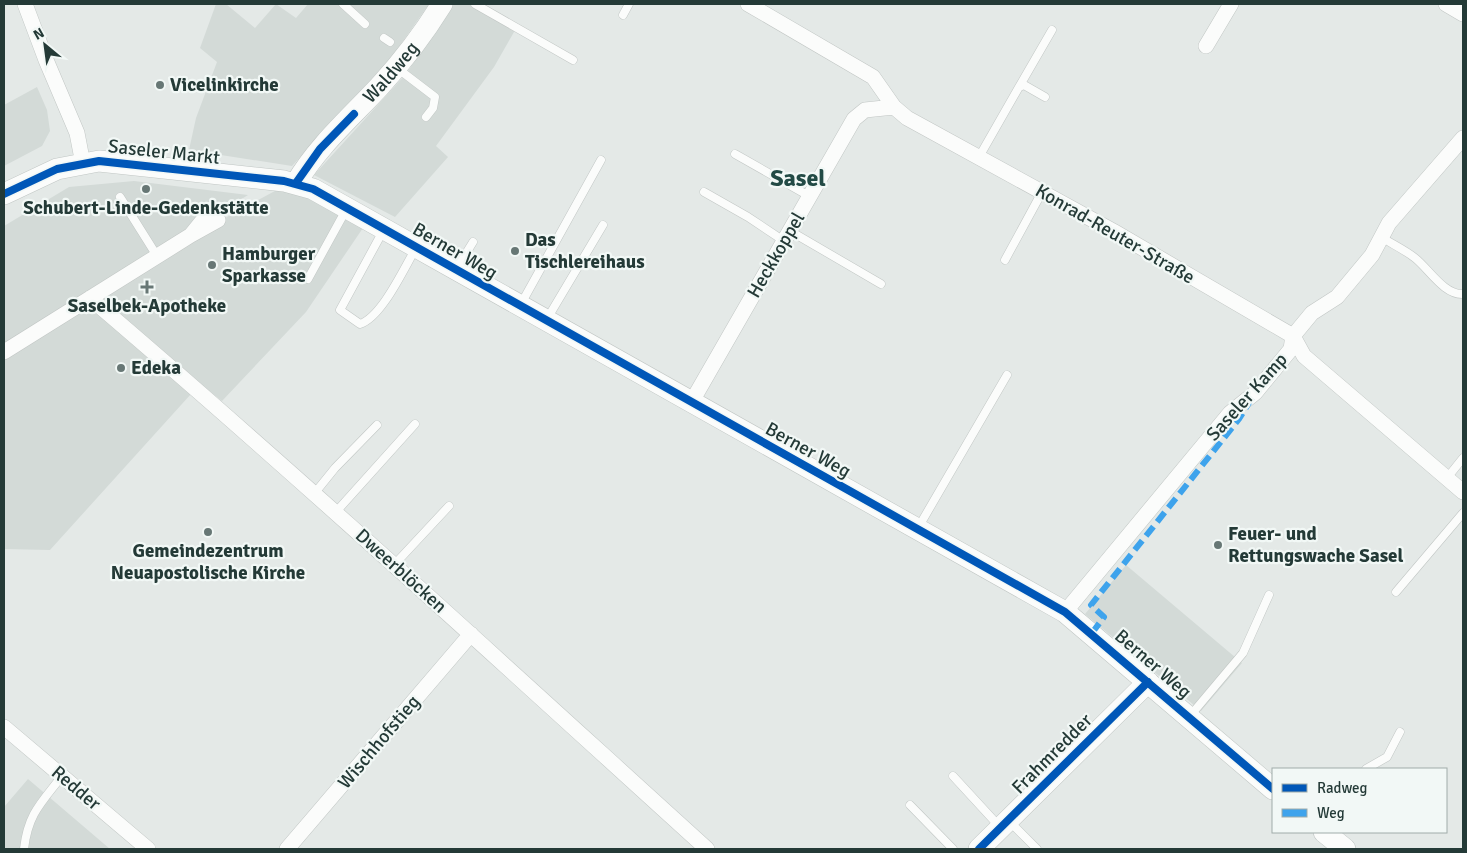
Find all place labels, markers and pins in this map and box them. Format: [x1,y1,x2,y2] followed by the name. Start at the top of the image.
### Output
[170,73,279,97] place label: Vicelinkirche
[154,79,166,91] marker: Vicelinkirche
[140,183,152,195] marker: Schubert-Linde-Gedenkstätte
[23,196,269,220] place label: Schubert-Linde-Gedenkstätte
[525,228,645,274] place label: Das Tischlereihaus
[222,242,316,288] place label: Hamburger Sparkasse
[509,245,521,257] marker: Das Tischlereihaus
[206,259,218,271] marker: Hamburger Sparkasse
[141,281,153,293] marker: Saselbek-Apotheke
[68,294,226,318] place label: Saselbek-Apotheke
[131,356,181,380] place label: Edeka
[115,362,127,374] marker: Edeka
[1228,522,1404,568] place label: Feuer- und Rettungswache Sasel
[202,526,214,538] marker: Gemeindezentrum Neuapostolische Kirche
[111,539,305,585] place label: Gemeindezentrum Neuapostolische Kirche
[1212,539,1224,551] marker: Feuer- und Rettungswache Sasel

